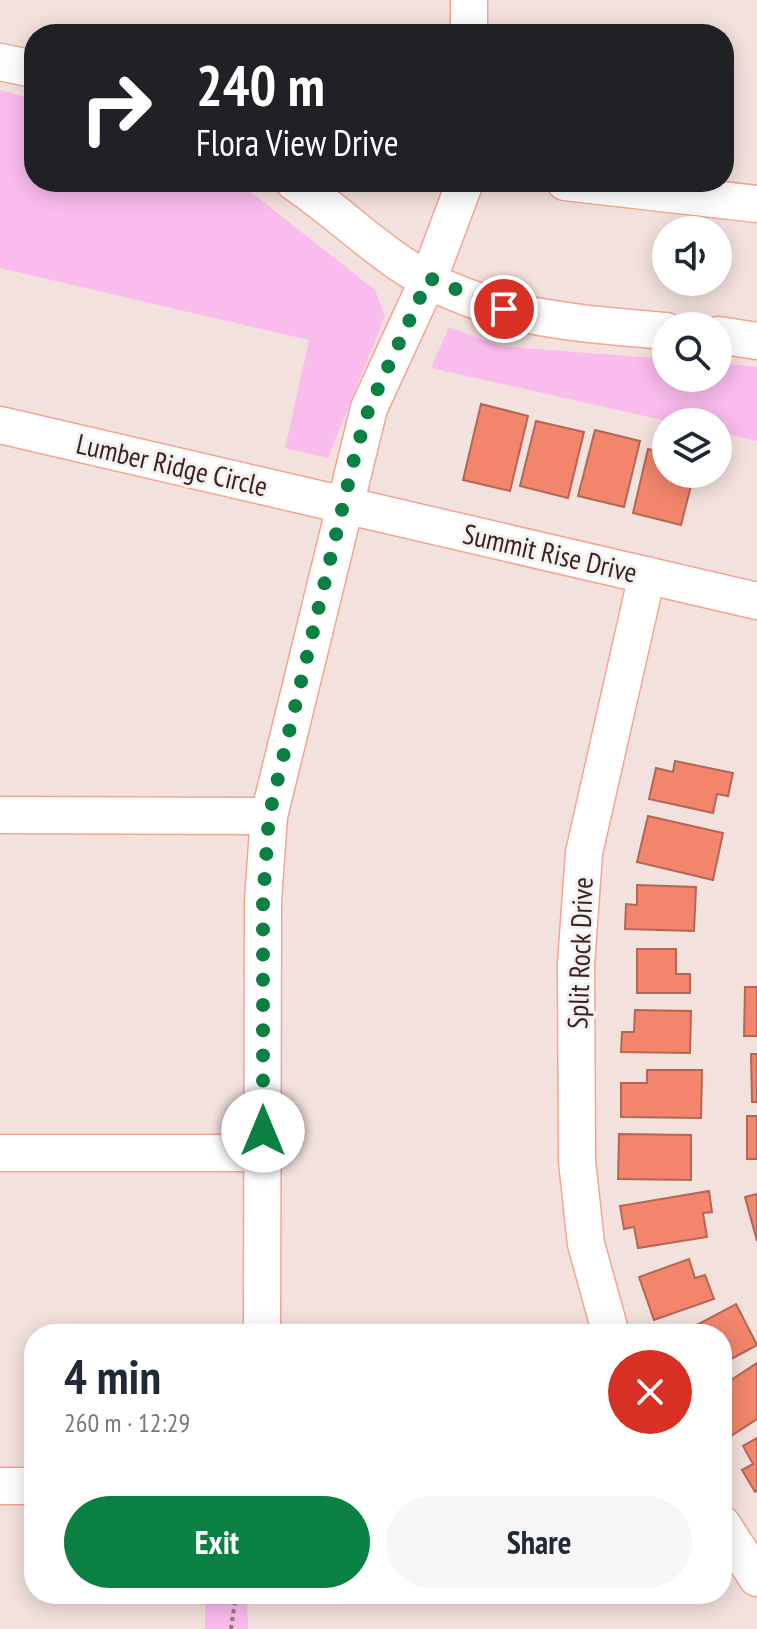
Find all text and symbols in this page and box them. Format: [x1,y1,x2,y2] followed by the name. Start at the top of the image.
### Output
[196,49,325,121] text: 240 m
[64,56,168,160] icon: right
[196,119,399,166] text: Flora View Drive
[652,216,732,488] map controls
[652,216,732,296] button: sound
[470,275,538,343] pin
[482,287,526,331] icon: arrive
[652,312,732,392] button: search
[652,408,732,488] button: layers
[73,425,271,504] street label: Lumber Ridge Circle
[459,515,641,591] street label: Summit Rise Drive
[558,876,601,1029] street label: Split Rock Drive
[221,1089,305,1173] position arrow
[64,1345,161,1407] text: 4 min
[608,1350,692,1434] button: close
[64,1406,190,1439] text: 260 m · 12:29
[64,1496,370,1588] button: Exit
[386,1496,692,1588] button: Share

